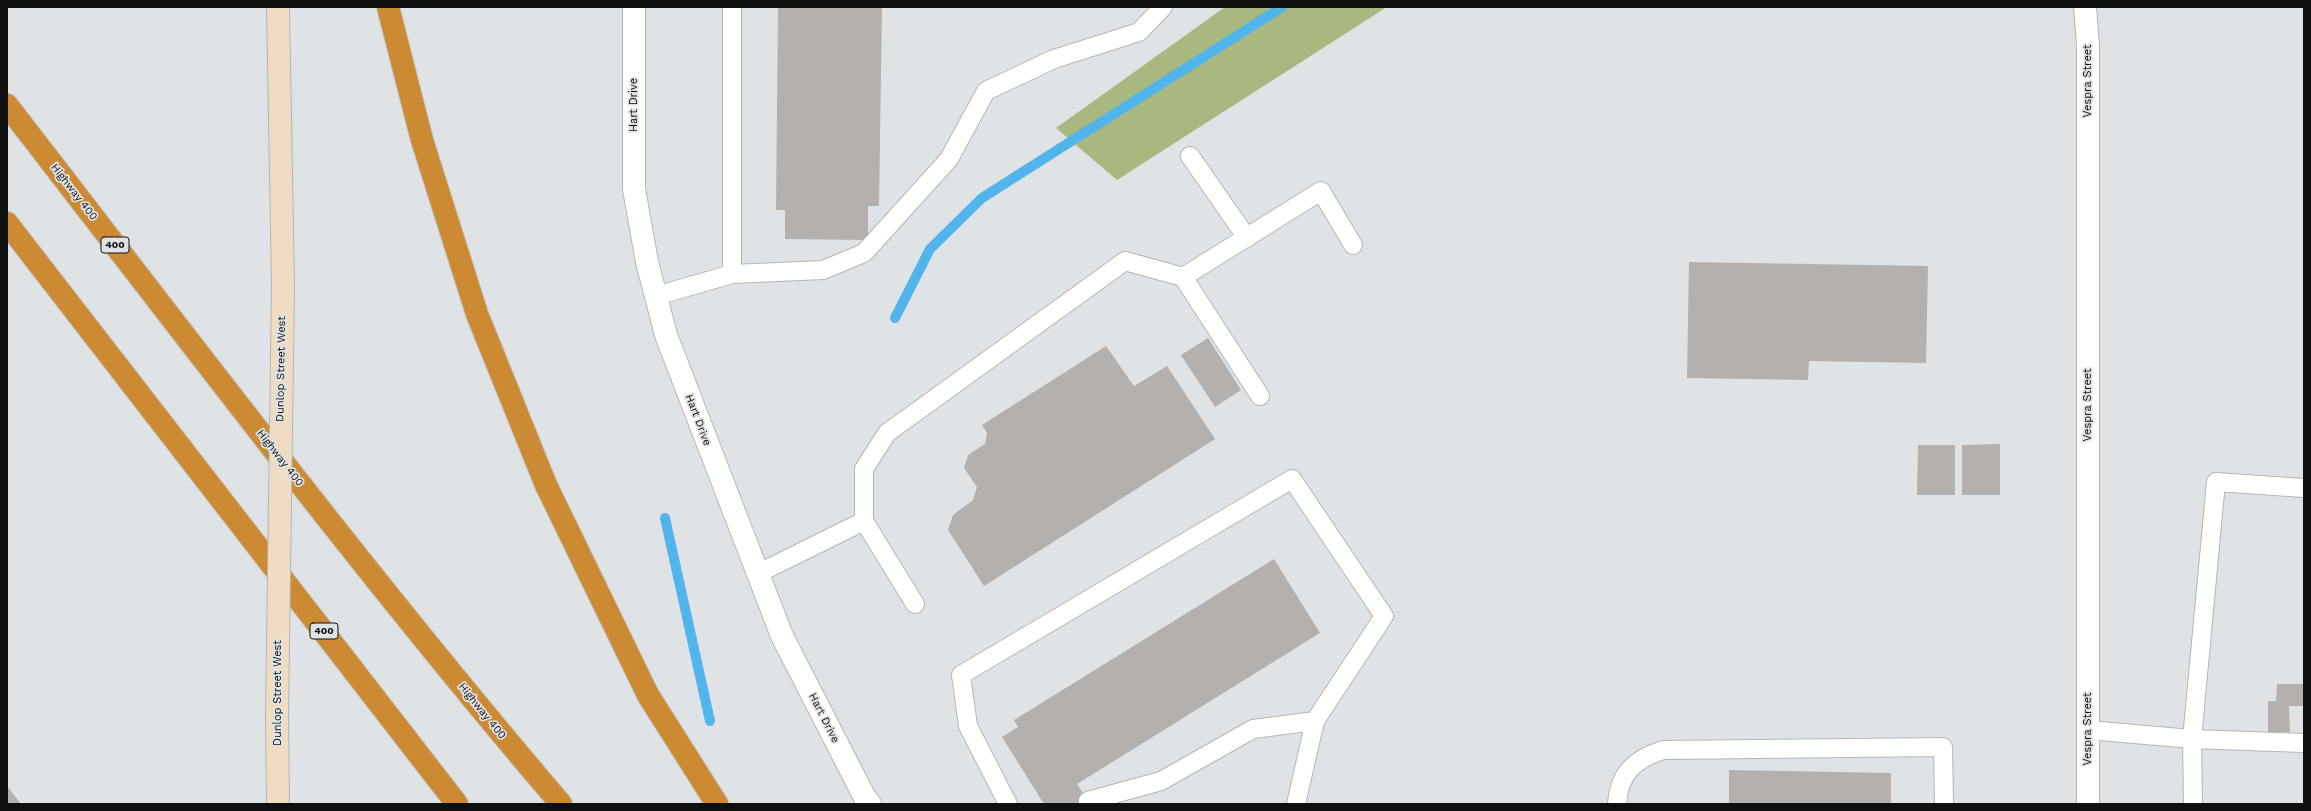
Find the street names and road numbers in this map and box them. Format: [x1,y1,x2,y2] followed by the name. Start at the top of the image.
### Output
[2081,44,2095,118] street label: Vespra Street
[627,78,641,132] street label: Hart Drive
[48,161,100,223] street label: Highway 400
[101,237,129,253] road number: 400
[273,316,289,422] street label: Dunlop Street West
[2081,368,2095,442] street label: Vespra Street
[682,392,714,448] street label: Hart Drive
[254,427,306,489] street label: Highway 400
[310,623,338,639] road number: 400
[271,640,285,746] street label: Dunlop Street West
[455,680,509,742] street label: Highway 400
[806,691,842,745] street label: Hart Drive
[2081,692,2095,766] street label: Vespra Street

